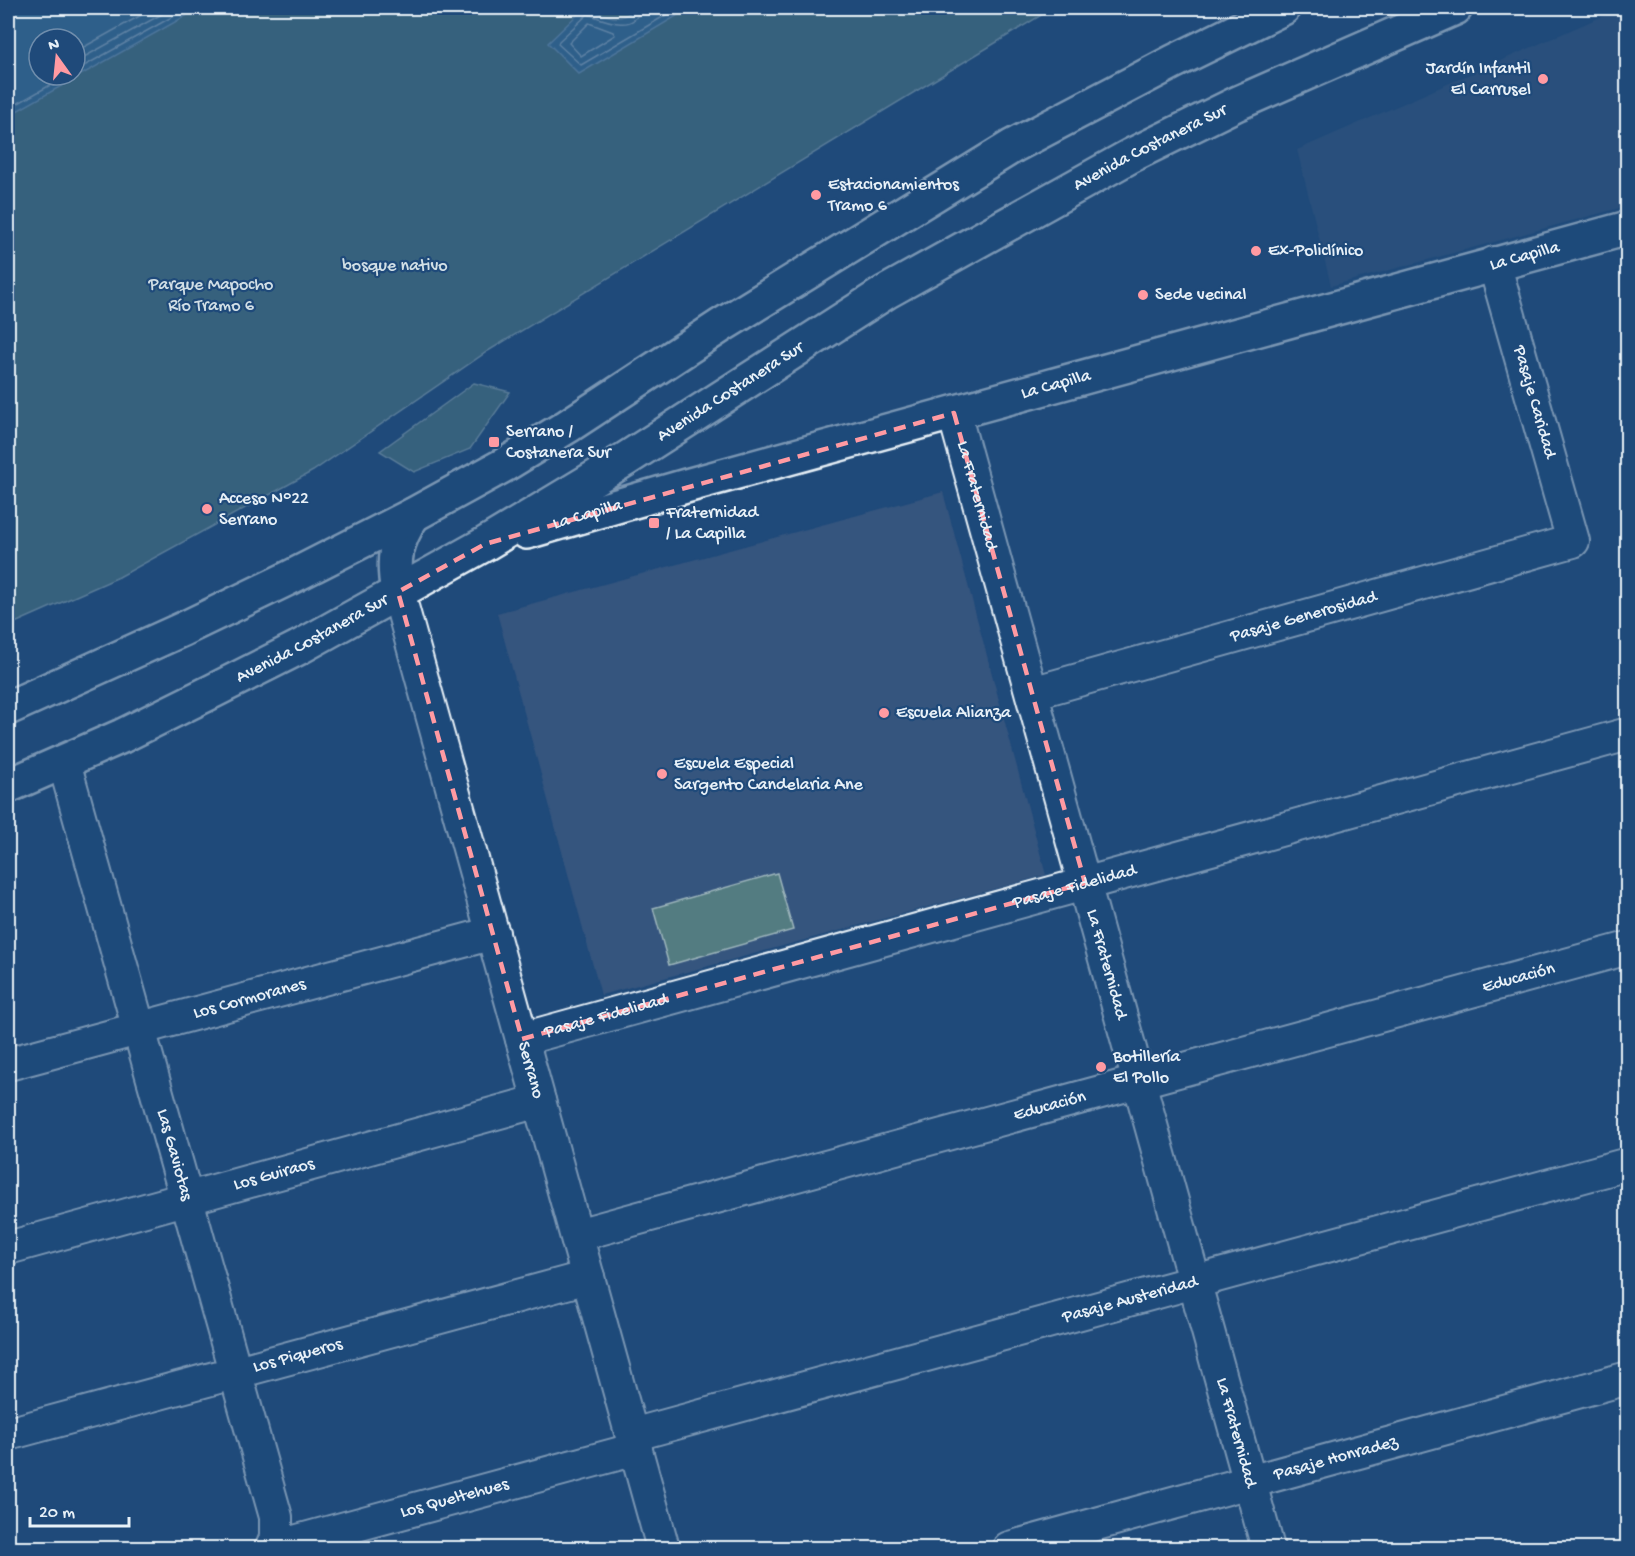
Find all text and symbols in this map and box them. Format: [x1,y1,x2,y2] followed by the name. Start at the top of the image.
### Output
[27,27,87,87] north arrow
[47,35,62,56] text: N
[1426,59,1531,101] place label: Jardín Infantil El Carrusel
[1536,72,1550,86] marker: Jardín Infantil El Carrusel
[1070,99,1232,196] street label: Avenida Costanera Sur
[827,175,960,217] place label: Estacionamientos Tramo 6
[809,188,823,202] marker: Estacionamientos Tramo 6
[1487,237,1563,276] street label: La Capilla
[1268,241,1363,262] place label: Ex-Policlínico
[1249,244,1263,258] marker: Ex-Policlínico
[342,256,448,277] park label: bosque nativo
[148,275,273,317] park label: Parque Mapocho Río Tramo 6
[1155,285,1247,306] place label: Sede vecinal
[1136,288,1150,302] marker: Sede vecinal
[653,336,809,447] street label: Avenida Costanera Sur
[1508,342,1561,462] street label: Pasaje Caridad
[1019,365,1094,404] street label: La Capilla
[506,422,612,464] place label: Serrano / Costanera Sur
[487,435,501,449] marker: Serrano / Costanera Sur
[952,439,1003,555] street label: La Fraternidad
[219,489,309,531] place label: Acceso N°22 Serrano
[550,494,626,534] street label: La Capilla
[200,502,214,516] marker: Acceso N°22 Serrano
[665,503,760,545] place label: Fraternidad / La Capilla
[647,516,661,530] marker: Fraternidad / La Capilla
[1227,586,1381,648] street label: Pasaje Generosidad
[232,589,393,688] street label: Avenida Costanera Sur
[896,703,1012,724] place label: Escuela Alianza
[877,706,891,720] marker: Escuela Alianza
[674,754,864,796] place label: Escuela Especial Sargento Candelaria Ane
[655,767,669,781] marker: Escuela Especial Sargento Candelaria Ane
[1009,859,1140,914] street label: Pasaje Fidelidad
[1081,907,1132,1023] street label: La Fraternidad
[1480,958,1558,998] street label: Educación
[191,973,309,1024] street label: Los Cormoranes
[541,988,671,1043] street label: Pasaje Fidelidad
[513,1039,548,1101] street label: Serrano
[1112,1047,1181,1089] place label: Botillería El Pollo
[1094,1060,1108,1074] marker: Botillería El Pollo
[1011,1086,1089,1126] street label: Educación
[151,1107,197,1204] street label: Las Gaviotas
[231,1153,318,1196] street label: Los Guiraos
[1059,1271,1201,1328] street label: Pasaje Austeridad
[251,1333,346,1378] street label: Los Piqueros
[1211,1375,1262,1491] street label: La Fraternidad
[1271,1431,1401,1486] street label: Pasaje Honradez
[398,1473,512,1523] street label: Los Queltehues
[30,1490,129,1528] scale bar
[39,1503,75,1524] text: 20 m

